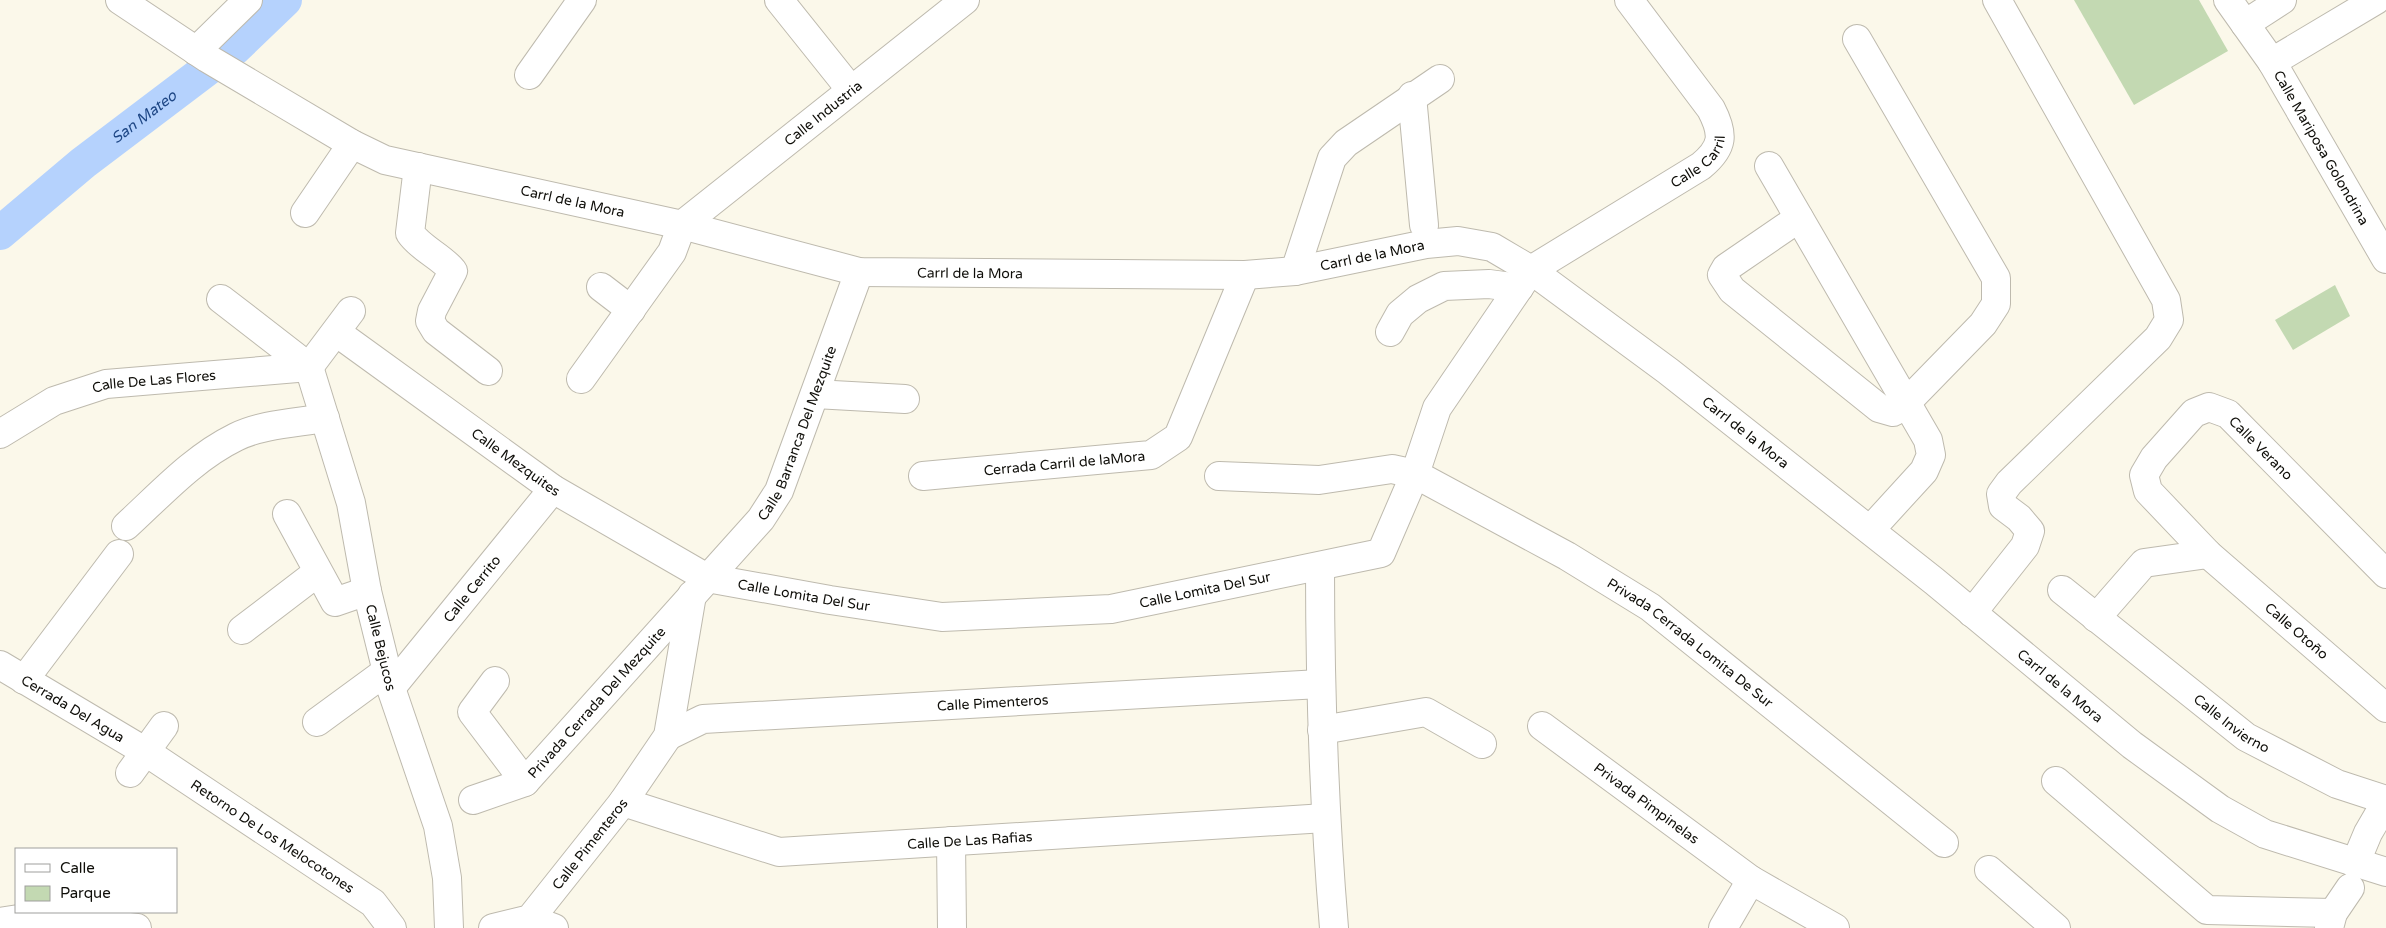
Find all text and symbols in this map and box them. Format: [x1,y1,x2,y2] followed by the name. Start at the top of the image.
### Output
[2270,68,2373,228] street label: Calle Mariposa Golondrina
[781,77,866,150] street label: Calle Industria
[108,86,181,147] water label: San Mateo
[1667,135,1729,192] street label: Calle Carril
[519,182,626,221] street label: Carrl de la Mora
[1319,237,1426,275] street label: Carrl de la Mora
[917,264,1023,282] street label: Carrl de la Mora
[754,343,840,524] street label: Calle Barranca Del Mezquite
[90,367,217,397] street label: Calle De Las Flores
[1698,393,1792,472] street label: Carrl de la Mora
[2225,413,2296,484] street label: Calle Verano
[468,425,563,500] street label: Calle Mezquites
[983,448,1146,479] street label: Cerrada Carril de laMora
[440,552,505,626] street label: Calle Cerrito
[1138,568,1273,612] street label: Calle Lomita Del Sur
[1604,575,1777,712] street label: Privada Cerrada Lomita De Sur
[736,576,872,615] street label: Calle Lomita Del Sur
[2261,599,2332,663] street label: Calle Otoño
[362,603,399,693] street label: Calle Bejucos
[524,623,669,782] street label: Privada Cerrada Del Mezquite
[2014,646,2106,726] street label: Carrl de la Mora
[18,672,127,746] street label: Cerrada Del Agua
[936,691,1049,715] street label: Calle Pimenteros
[2190,691,2272,757] street label: Calle Invierno
[1590,759,1702,848] street label: Privada Pimpinelas
[187,776,357,897] street label: Retorno De Los Melocotones
[549,795,632,893] street label: Calle Pimenteros
[907,828,1033,853] street label: Calle De Las Rafias
[15,848,178,913] legend
[60,859,95,877] text: Calle
[60,884,111,902] text: Parque

